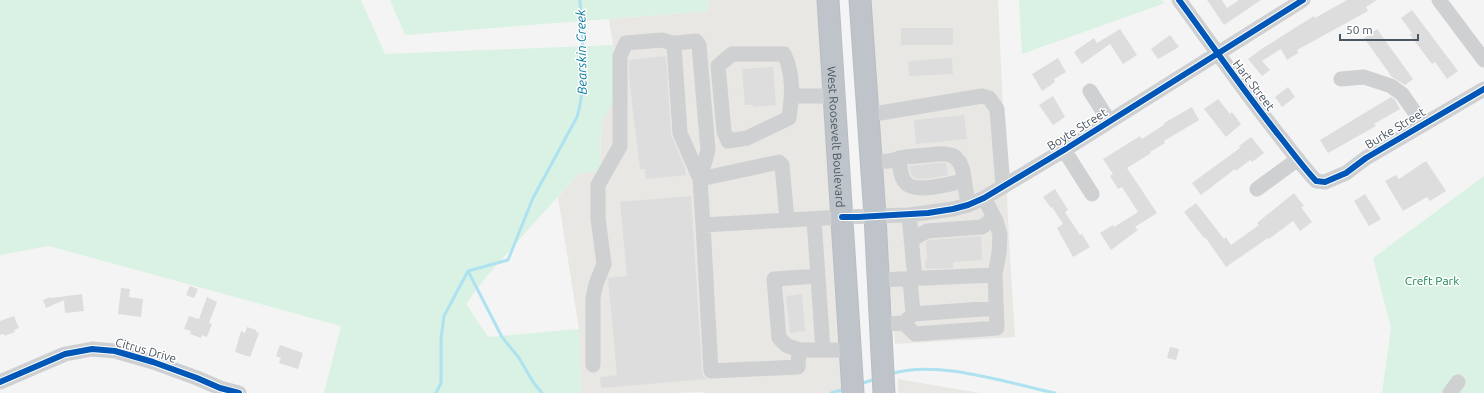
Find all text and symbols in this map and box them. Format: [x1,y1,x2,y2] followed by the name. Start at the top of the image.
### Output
[573,9,589,95] water label: Bearskin Creek
[1340,16,1418,42] scale bar
[1346,23,1373,36] text: 50 m
[1231,57,1277,113] street label: Hart Street
[826,66,848,208] street label: West Roosevelt Boulevard
[1045,105,1110,153] street label: Boyte Street
[1363,105,1428,151] street label: Burke Street
[1405,274,1459,287] park label: Creft Park
[114,335,178,365] street label: Citrus Drive

